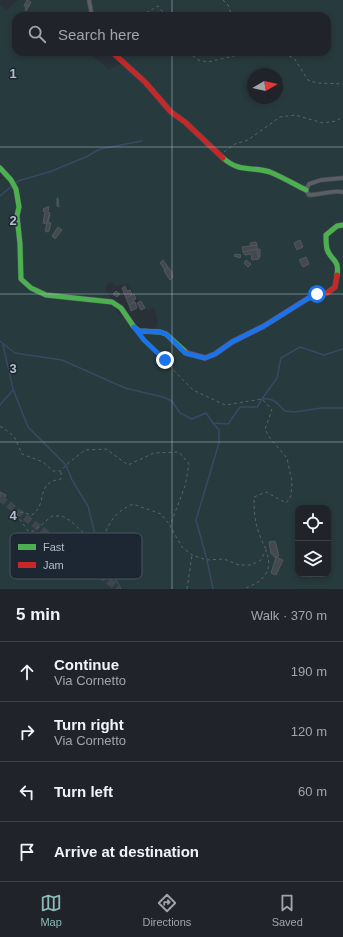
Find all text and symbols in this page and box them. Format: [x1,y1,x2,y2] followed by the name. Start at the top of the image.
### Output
[12,12,331,56] search box
[26,23,48,45] icon: search
[58,26,140,43] text: Search here
[9,66,17,81] text: 1
[247,68,283,104] north arrow
[9,213,17,228] text: 2
[308,285,326,303] route start
[156,351,174,369] route end
[9,361,17,376] text: 3
[295,505,331,577] map controls
[295,505,331,541] button: locate
[9,508,17,523] text: 4
[10,533,142,579] legend
[43,541,64,553] text: Fast
[295,541,331,577] button: layers
[43,559,64,571] text: Jam
[16,605,60,624] text: 5 min
[251,608,327,623] text: Walk · 370 m
[54,656,119,673] text: Continue
[16,661,38,683] icon: ahead
[291,664,327,679] text: 190 m
[54,673,126,688] text: Via Cornetto
[54,716,124,733] text: Turn right
[16,721,38,743] icon: right
[291,724,327,739] text: 120 m
[54,733,126,748] text: Via Cornetto
[16,781,38,803] icon: left
[54,783,113,800] text: Turn left
[298,784,327,799] text: 60 m
[16,841,38,863] icon: arrive
[54,843,199,860] text: Arrive at destination
[40,892,62,928] tab: Map
[142,892,191,928] tab: Directions
[272,892,303,928] tab: Saved

